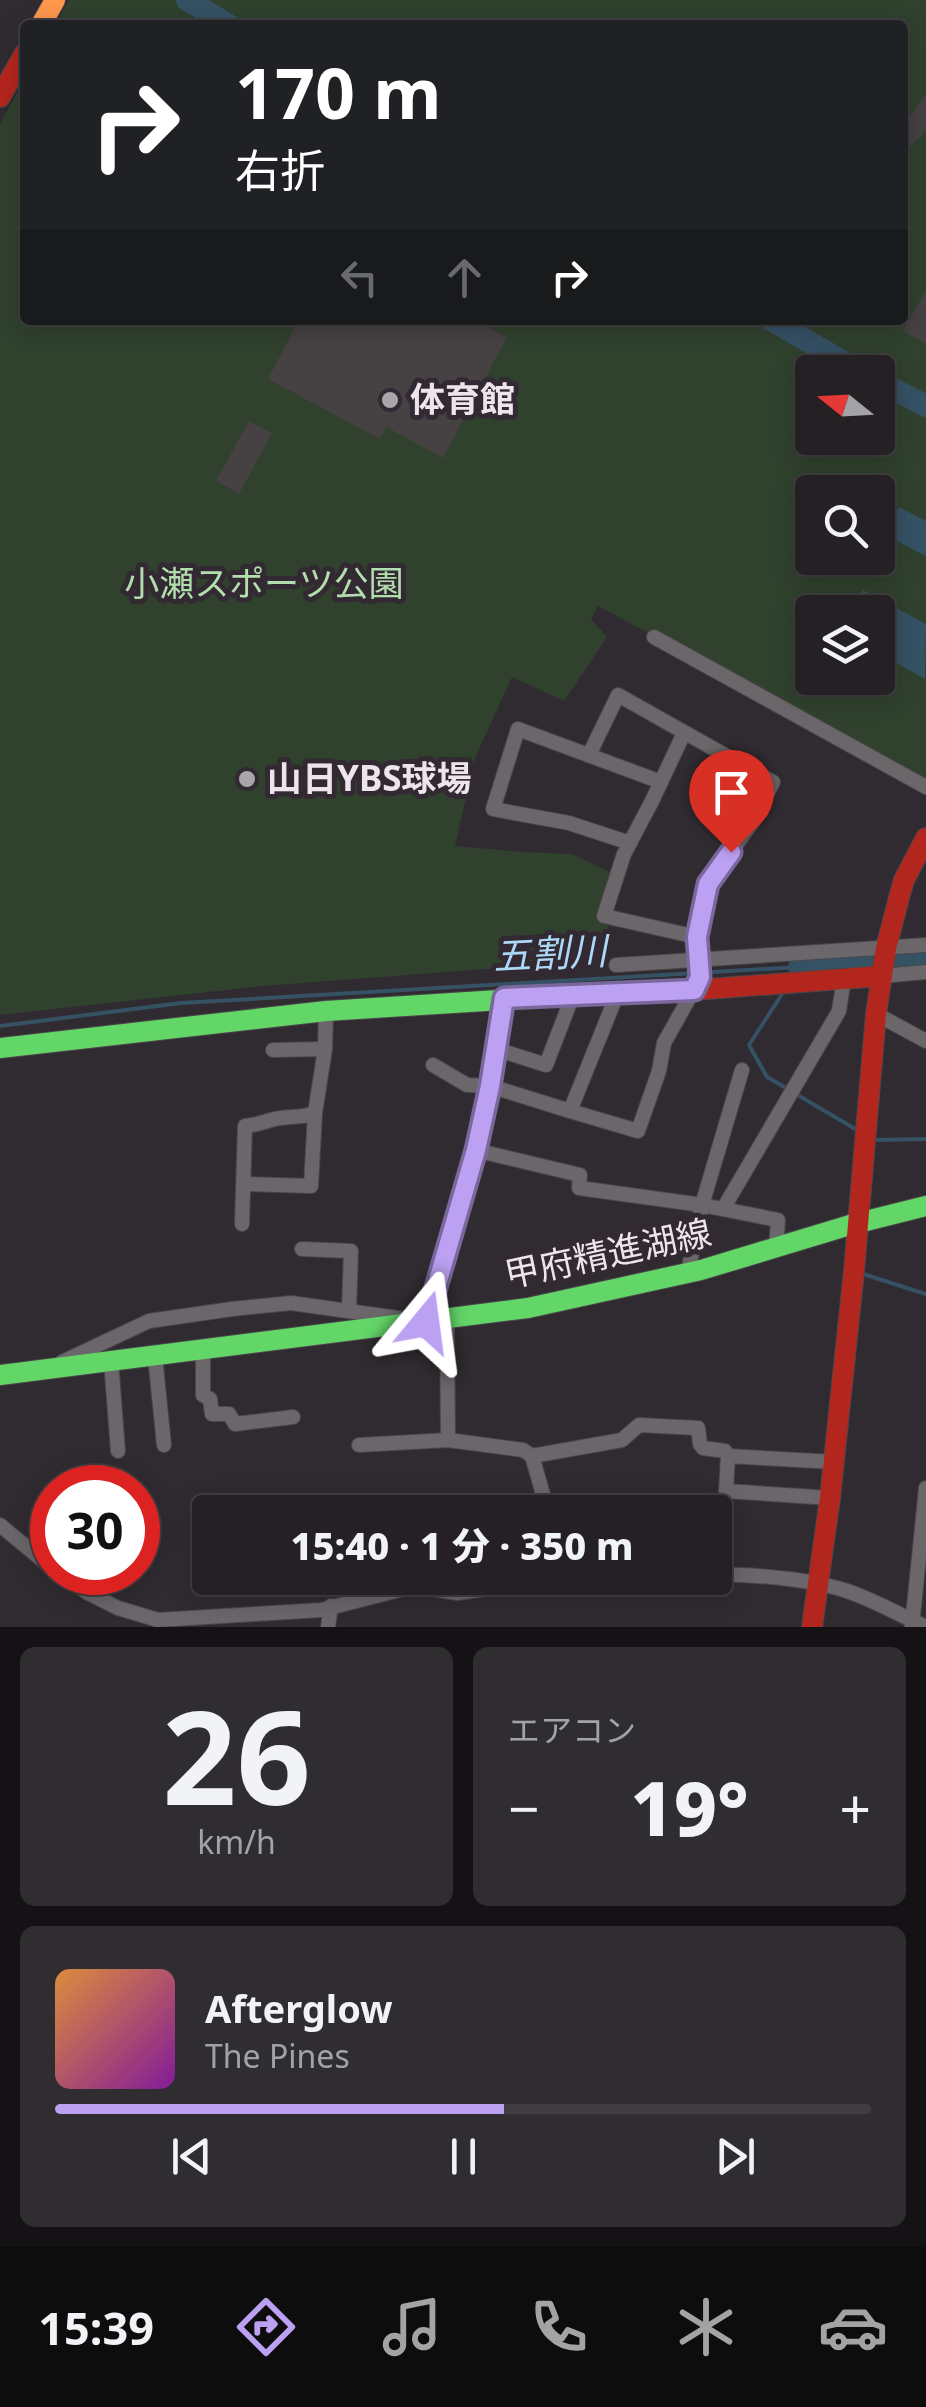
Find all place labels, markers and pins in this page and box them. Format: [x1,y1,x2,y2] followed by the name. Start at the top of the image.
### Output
[410,375,515,422] place label: 体育館
[379,389,401,411] marker: 体育館
[689,750,774,853] pin
[267,754,471,801] place label: 山日YBS球場
[236,768,258,790] marker: 山日YBS球場

